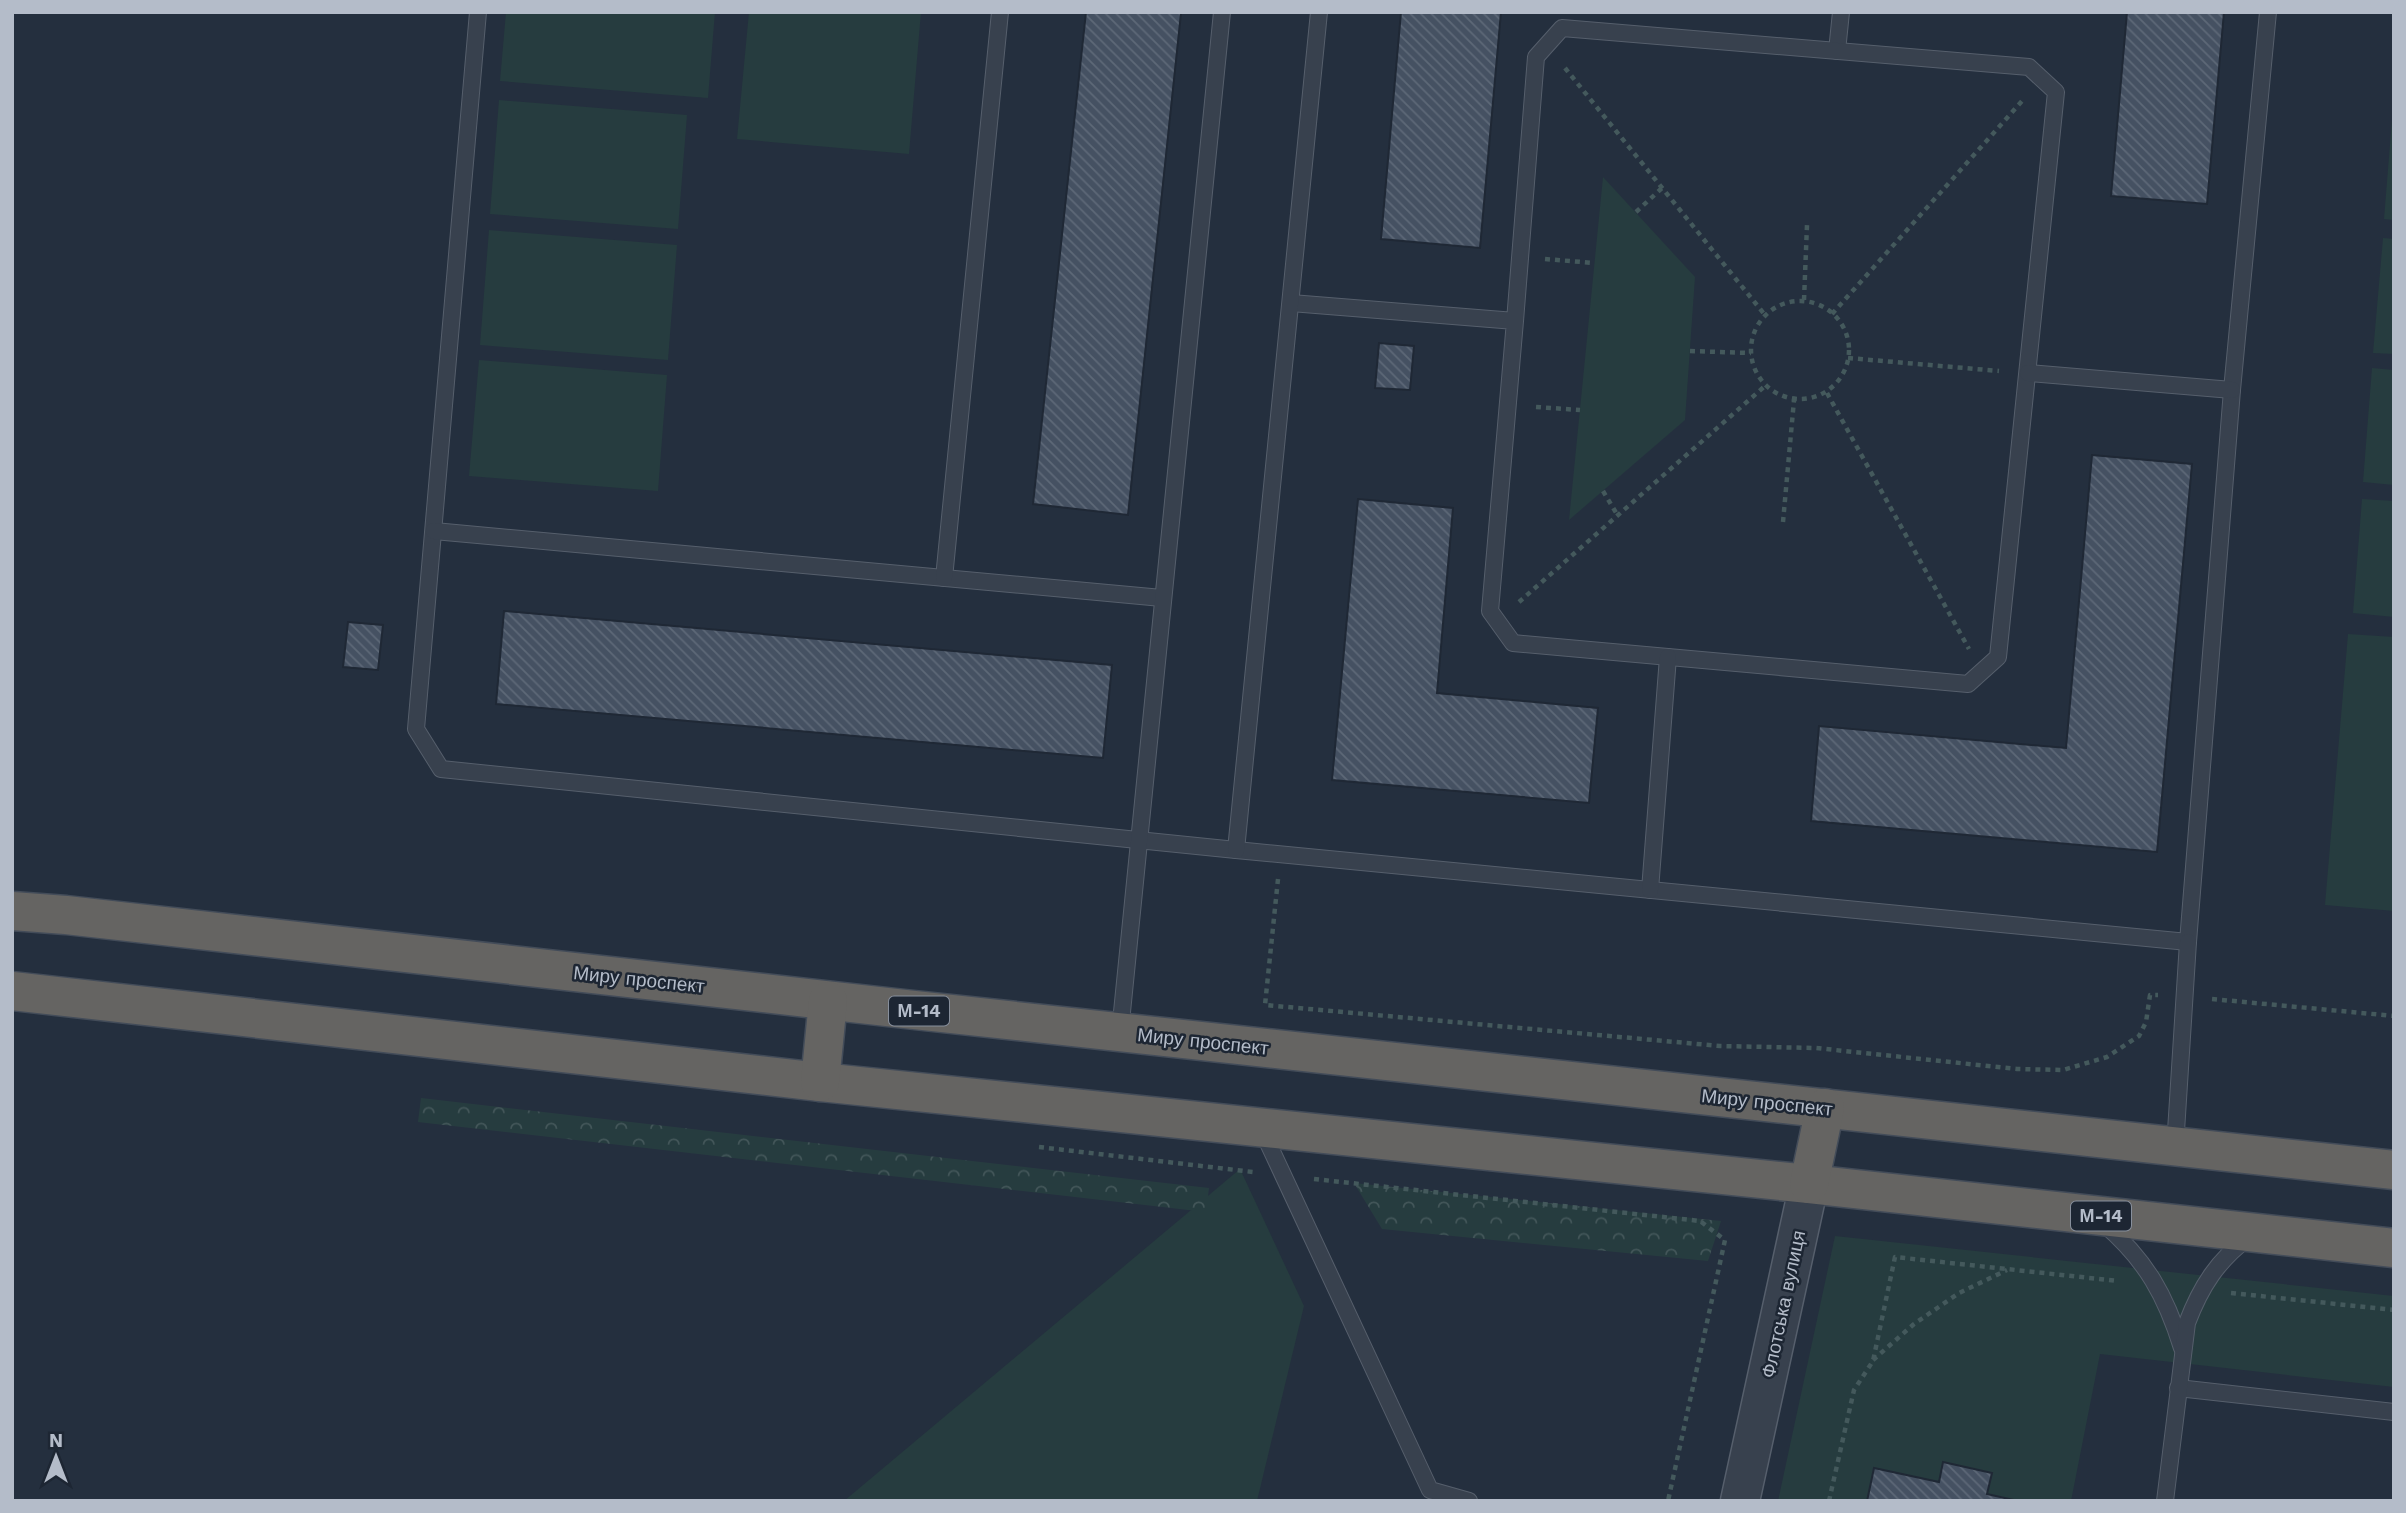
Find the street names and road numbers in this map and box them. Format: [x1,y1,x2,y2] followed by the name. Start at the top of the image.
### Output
[572,961,706,998] street label: Миру проспект
[889,996,949,1026] road number: М-14
[1136,1023,1270,1060] street label: Миру проспект
[1700,1084,1834,1121] street label: Миру проспект
[2071,1202,2131,1231] road number: М-14
[1757,1228,1810,1380] street label: Флотська вулиця

